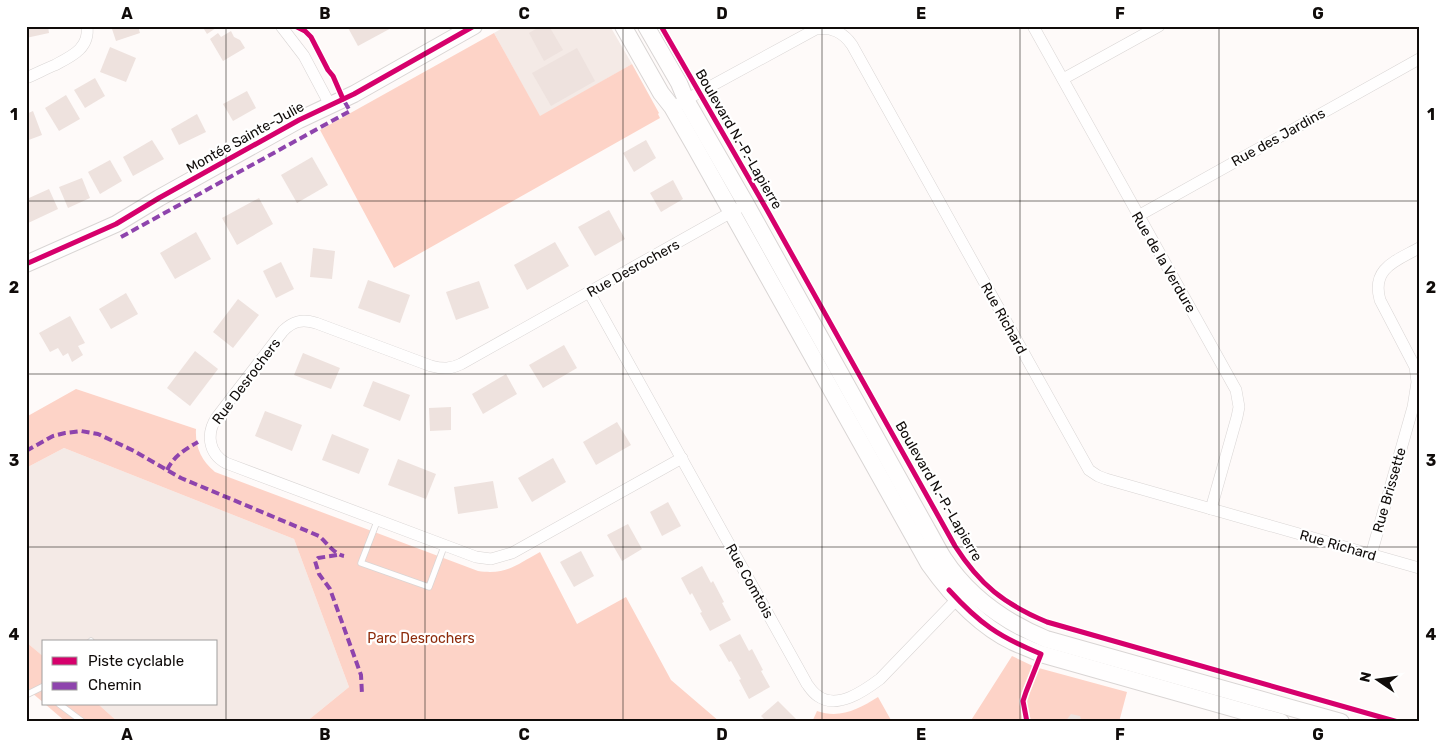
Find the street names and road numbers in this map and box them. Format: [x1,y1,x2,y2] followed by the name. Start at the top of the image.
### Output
[691,66,786,212] street label: Boulevard N.-P.-Lapierre
[183,98,307,177] street label: Montée Sainte-Julie
[1228,105,1328,170] street label: Rue des Jardins
[1128,209,1199,316] street label: Rue de la Verdure
[584,236,683,301] street label: Rue Desrochers
[977,280,1030,357] street label: Rue Richard
[209,335,284,428] street label: Rue Desrochers
[891,418,986,564] street label: Boulevard N.-P.-Lapierre
[1369,445,1410,535] street label: Rue Brissette
[1298,526,1378,565] street label: Rue Richard
[722,541,777,621] street label: Rue Comtois

